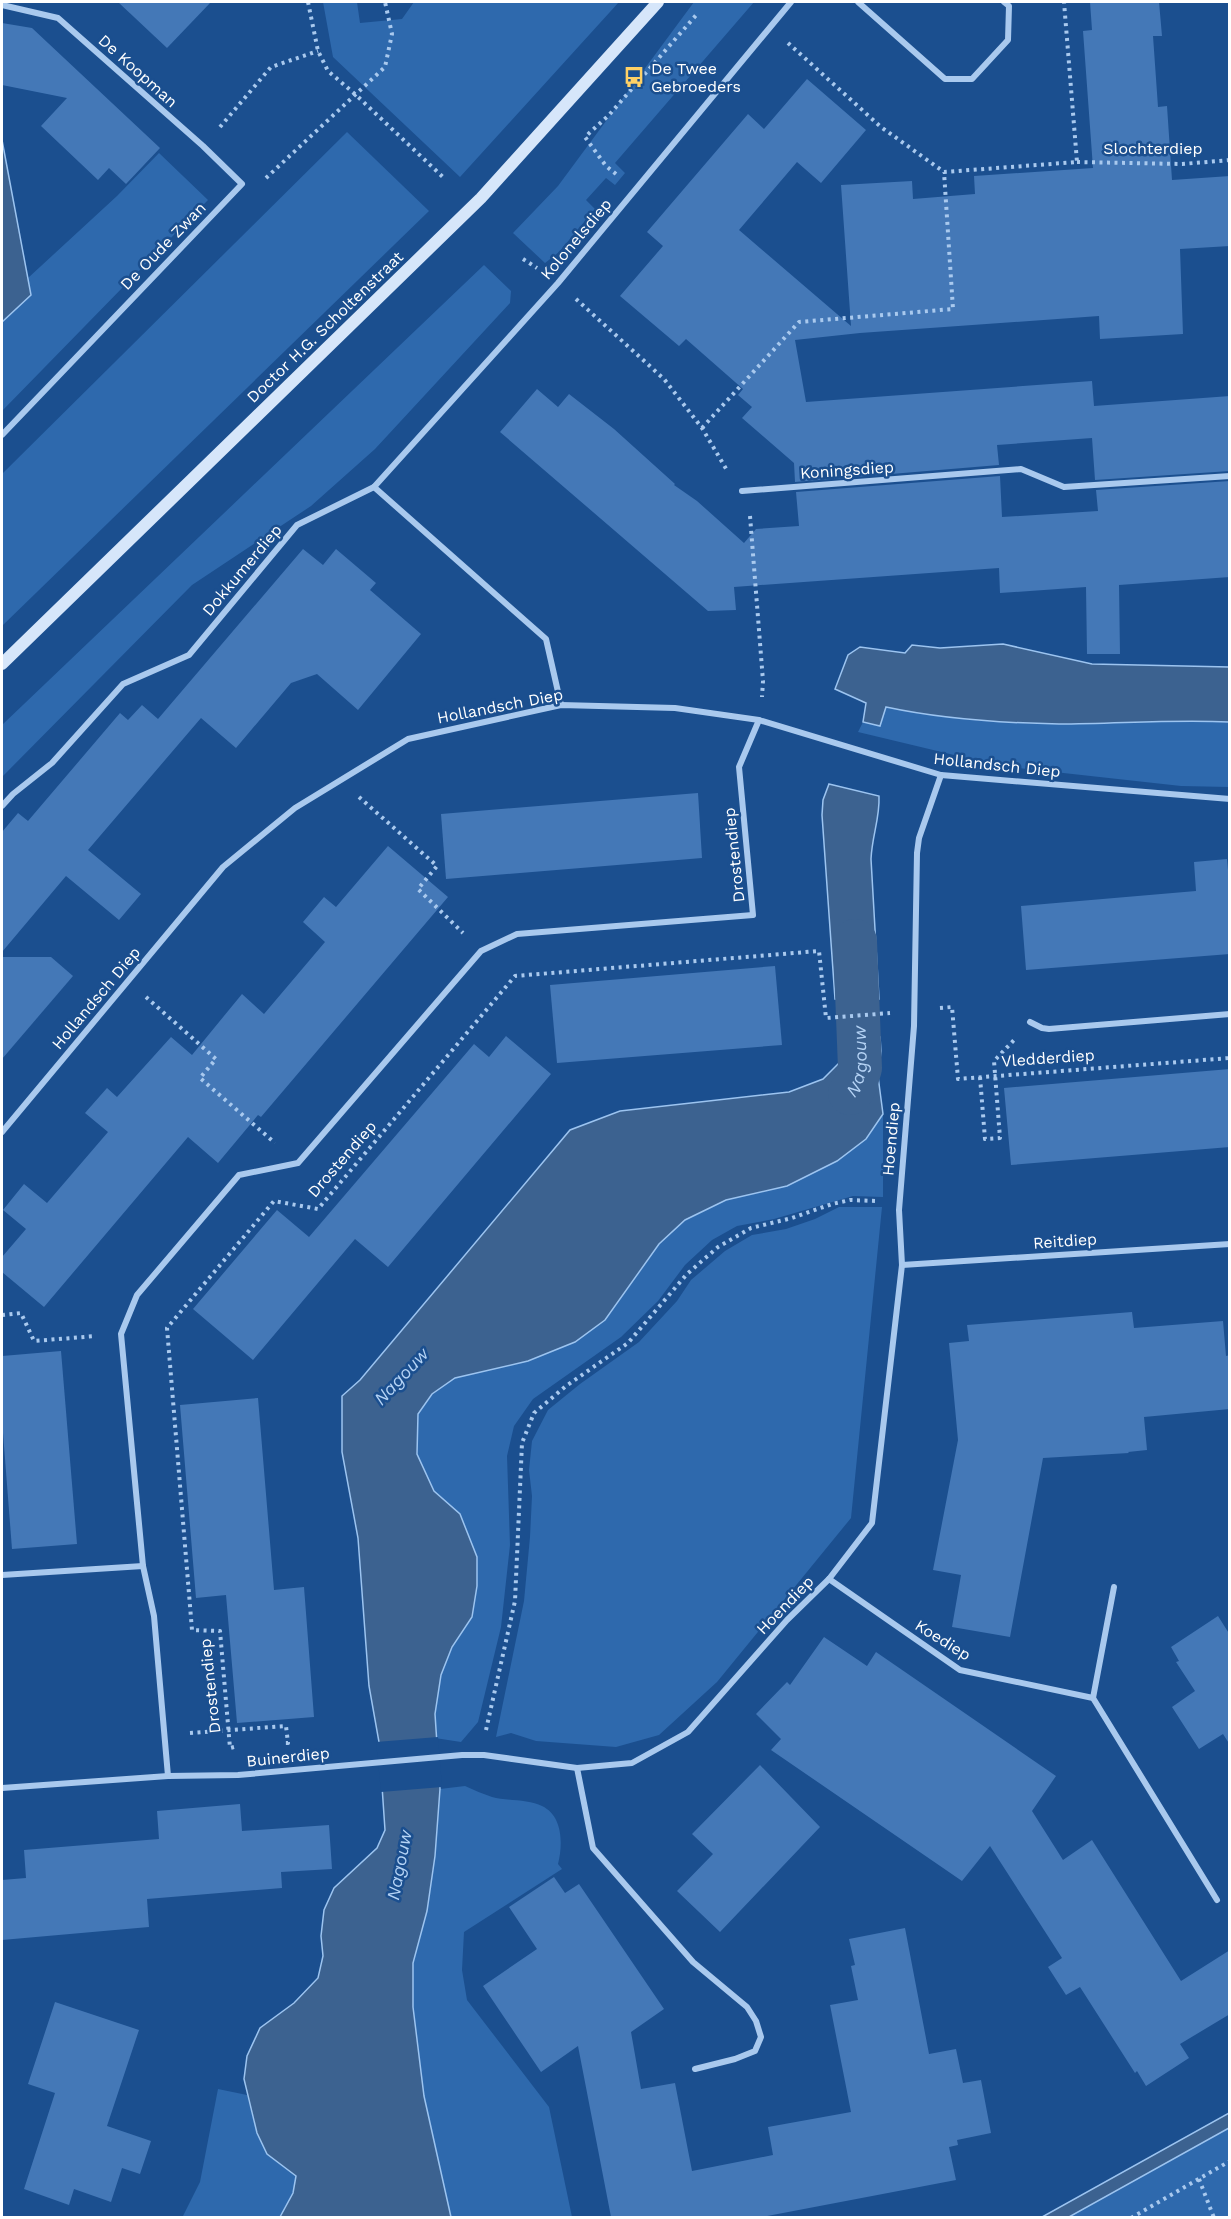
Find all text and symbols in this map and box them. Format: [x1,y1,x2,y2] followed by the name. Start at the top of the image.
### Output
[95,31,181,111] street label: De Koopman
[651,59,741,96] place label: De Twee Gebroeders
[622,65,646,89] bus stop icon: De Twee Gebroeders
[1103,139,1203,158] street label: Slochterdiep
[537,195,615,283] street label: Kolonelsdiep
[116,198,210,294] street label: De Oude Zwan
[243,247,407,407] street label: Doctor H.G. Scholtenstraat
[799,457,895,483] street label: Koningsdiep
[198,520,286,620] street label: Dokkumerdiep
[435,684,565,728] street label: Hollandsch Diep
[932,749,1062,781] street label: Hollandsch Diep
[720,807,748,903] street label: Drostendiep
[48,943,144,1053] street label: Hollandsch Diep
[841,1024,871,1101] water label: Nagouw
[1001,1045,1095,1071] street label: Vledderdiep
[878,1101,904,1177] street label: Hoendiep
[304,1117,380,1201] street label: Drostendiep
[1032,1229,1098,1253] street label: Reitdiep
[369,1342,434,1409] water label: Nagouw
[752,1572,818,1638] street label: Hoendiep
[912,1615,974,1665] street label: Koediep
[196,1638,224,1734] street label: Drostendiep
[245,1743,331,1771] street label: Buinerdiep
[382,1827,416,1902] water label: Nagouw

